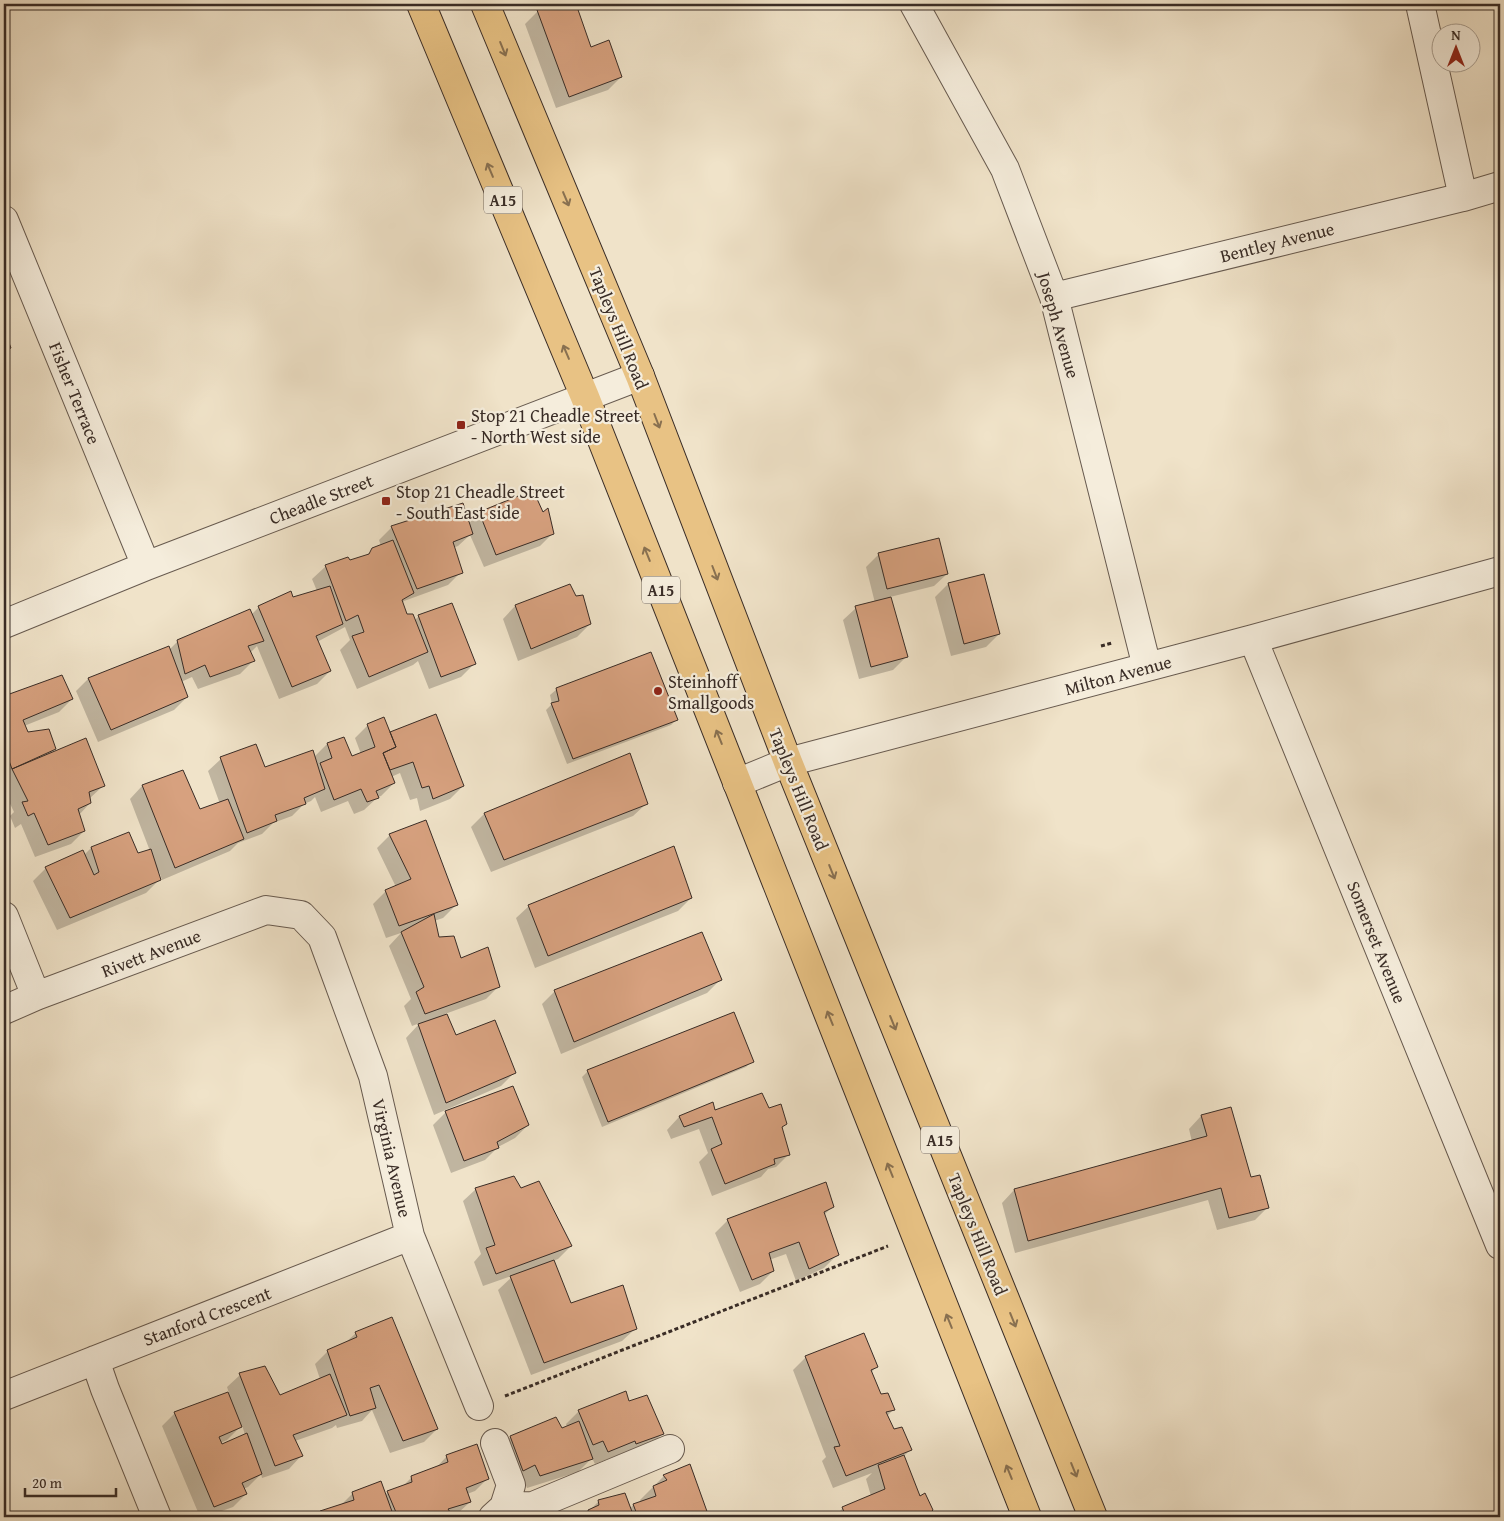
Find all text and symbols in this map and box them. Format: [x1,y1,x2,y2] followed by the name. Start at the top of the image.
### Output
[1432,22,1482,72] north arrow
[1451,25,1461,45] text: N
[499,41,509,56] one-way arrow
[485,163,495,178] one-way arrow
[484,186,522,214] road number: A15
[561,191,571,206] one-way arrow
[1217,215,1337,269] street label: Bentley Avenue
[582,263,656,394] street label: Tapleys Hill Road
[1030,267,1087,381] street label: Joseph Avenue
[42,338,108,448] street label: Fisher Terrace
[561,345,570,360] one-way arrow
[471,402,640,450] place label: Stop 21 Cheadle Street - North West side
[653,413,662,429] one-way arrow
[455,419,467,431] marker: Stop 21 Cheadle Street - North West side
[265,467,378,531] street label: Cheadle Street
[396,478,565,526] place label: Stop 21 Cheadle Street - South East side
[380,495,392,507] marker: Stop 21 Cheadle Street - South East side
[641,547,651,562] one-way arrow
[711,565,721,580] one-way arrow
[642,576,680,604] road number: A15
[1061,648,1175,702] street label: Milton Avenue
[668,668,754,716] place label: Steinhoff Smallgoods
[652,685,664,697] marker: Steinhoff Smallgoods
[762,724,836,855] street label: Tapleys Hill Road
[714,730,723,745] one-way arrow
[828,864,838,879] one-way arrow
[1340,877,1414,1007] street label: Somerset Avenue
[97,922,205,984] street label: Rivett Avenue
[825,1011,834,1026] one-way arrow
[889,1015,898,1030] one-way arrow
[365,1096,419,1220] street label: Virginia Avenue
[921,1126,959,1154] road number: A15
[885,1162,894,1178] one-way arrow
[941,1169,1015,1300] street label: Tapleys Hill Road
[139,1279,275,1353] street label: Stanford Crescent
[1009,1311,1018,1327] one-way arrow
[944,1314,954,1329] one-way arrow
[1069,1462,1079,1477] one-way arrow
[1004,1465,1013,1480] one-way arrow
[25,1466,116,1498] scale bar
[32,1472,63,1493] text: 20 m

